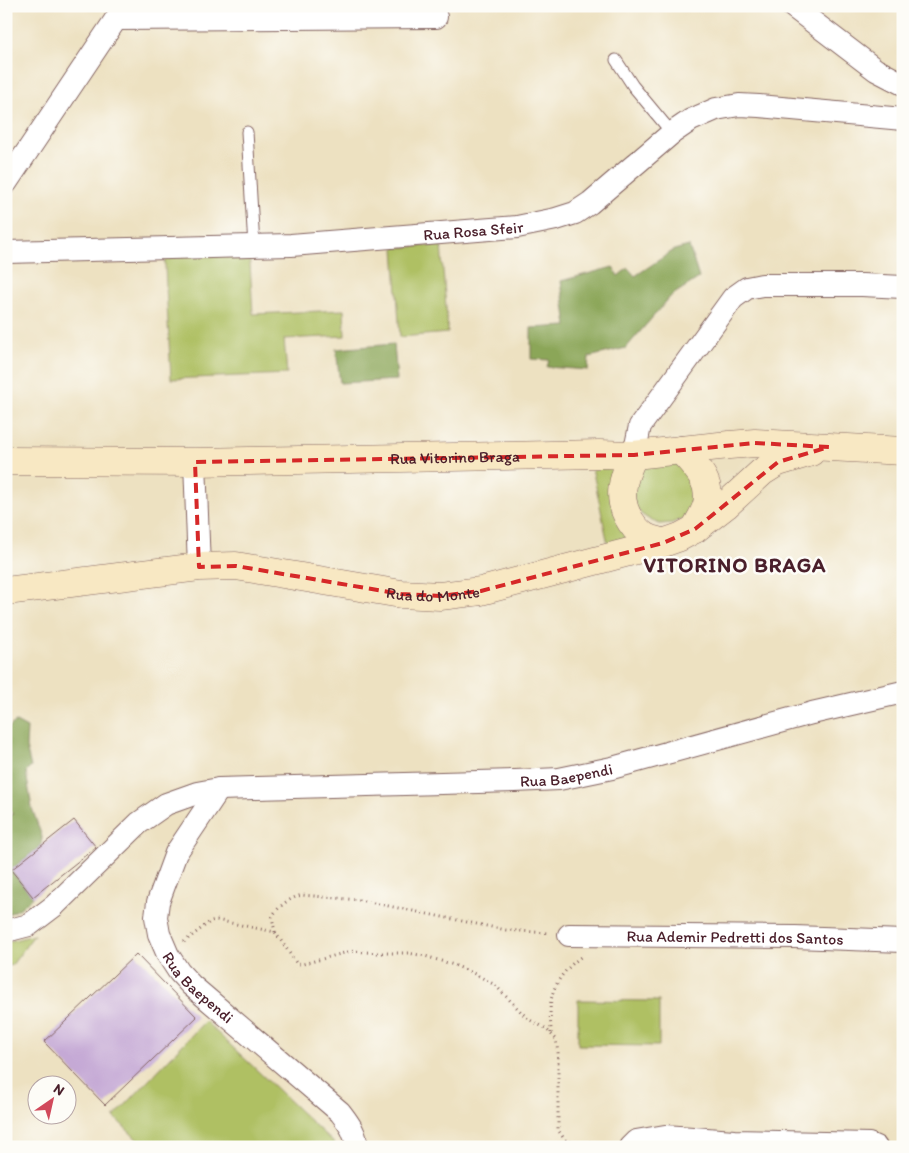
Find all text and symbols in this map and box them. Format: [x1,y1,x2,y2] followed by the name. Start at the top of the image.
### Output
[423,217,526,244] street label: Rua Rosa Sfeir
[390,447,520,468] street label: Rua Vitorino Braga
[644,552,827,577] district label: VITORINO BRAGA
[385,582,481,606] street label: Rua do Monte
[519,759,614,791] street label: Rua Baependi
[626,927,844,949] street label: Rua Ademir Pedretti dos Santos
[158,948,237,1027] street label: Rua Baependi
[28,1076,78,1126] north arrow
[50,1080,68,1099] text: N

